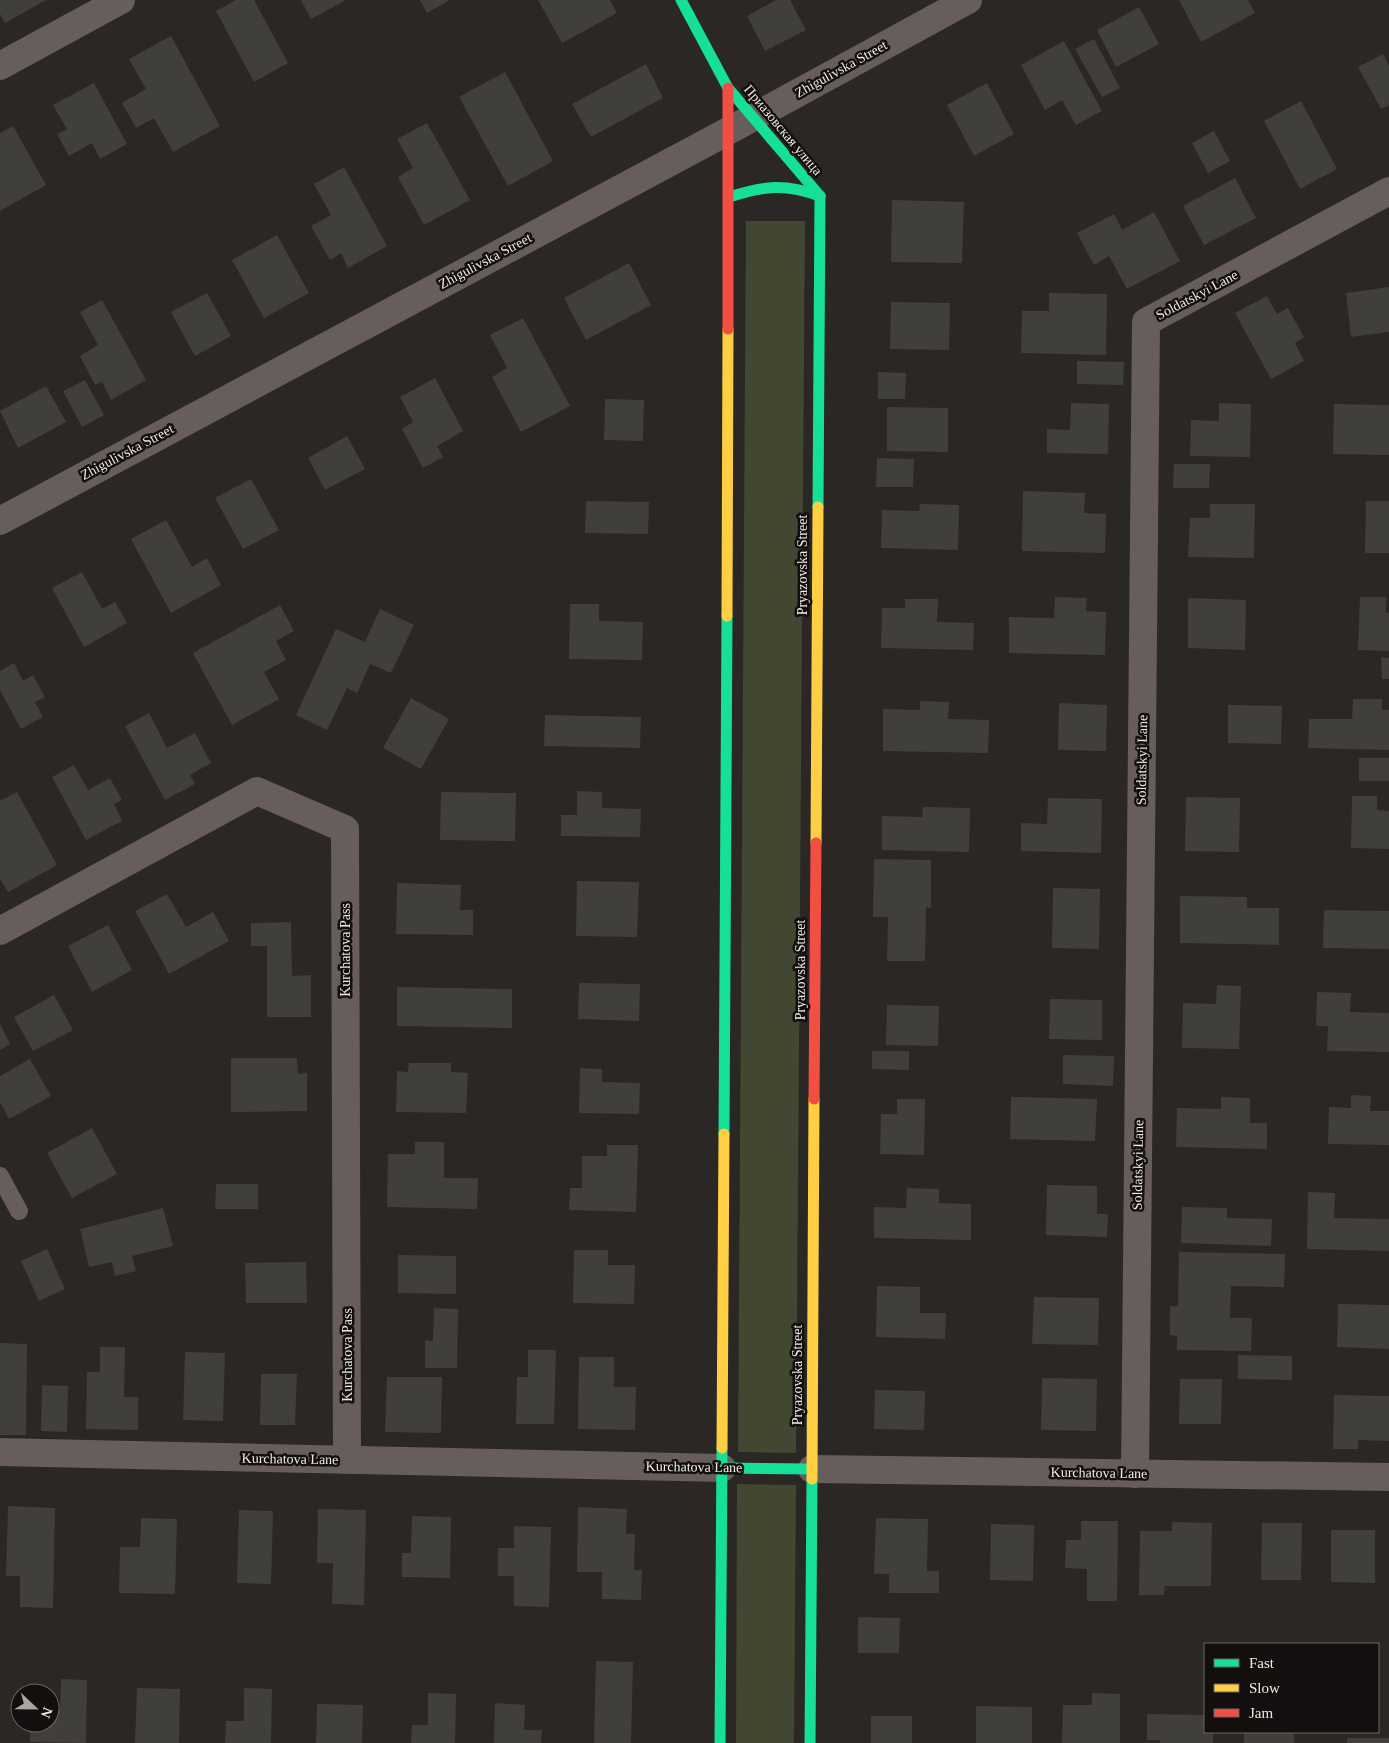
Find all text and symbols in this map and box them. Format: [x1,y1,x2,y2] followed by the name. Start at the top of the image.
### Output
[792,37,890,101] street label: Zhigulivska Street
[741,82,826,179] street label: Приазовская улица
[436,230,534,292] street label: Zhigulivska Street
[1153,267,1241,323] street label: Soldatskyi Lane
[78,421,176,483] street label: Zhigulivska Street
[795,515,810,615] street label: Pryazovska Street
[1134,715,1150,805] street label: Soldatskyi Lane
[338,903,353,997] street label: Kurchatova Pass
[793,920,808,1020] street label: Pryazovska Street
[1130,1120,1146,1210] street label: Soldatskyi Lane
[340,1308,355,1402] street label: Kurchatova Pass
[790,1325,805,1425] street label: Pryazovska Street
[241,1451,339,1467] street label: Kurchatova Lane
[645,1459,743,1475] street label: Kurchatova Lane
[1050,1465,1148,1481] street label: Kurchatova Lane
[1204,1643,1379,1733] legend
[1249,1655,1275,1671] text: Fast
[1249,1680,1280,1696] text: Slow
[10,1683,60,1733] north arrow
[38,1705,55,1720] text: N
[1249,1705,1273,1721] text: Jam

